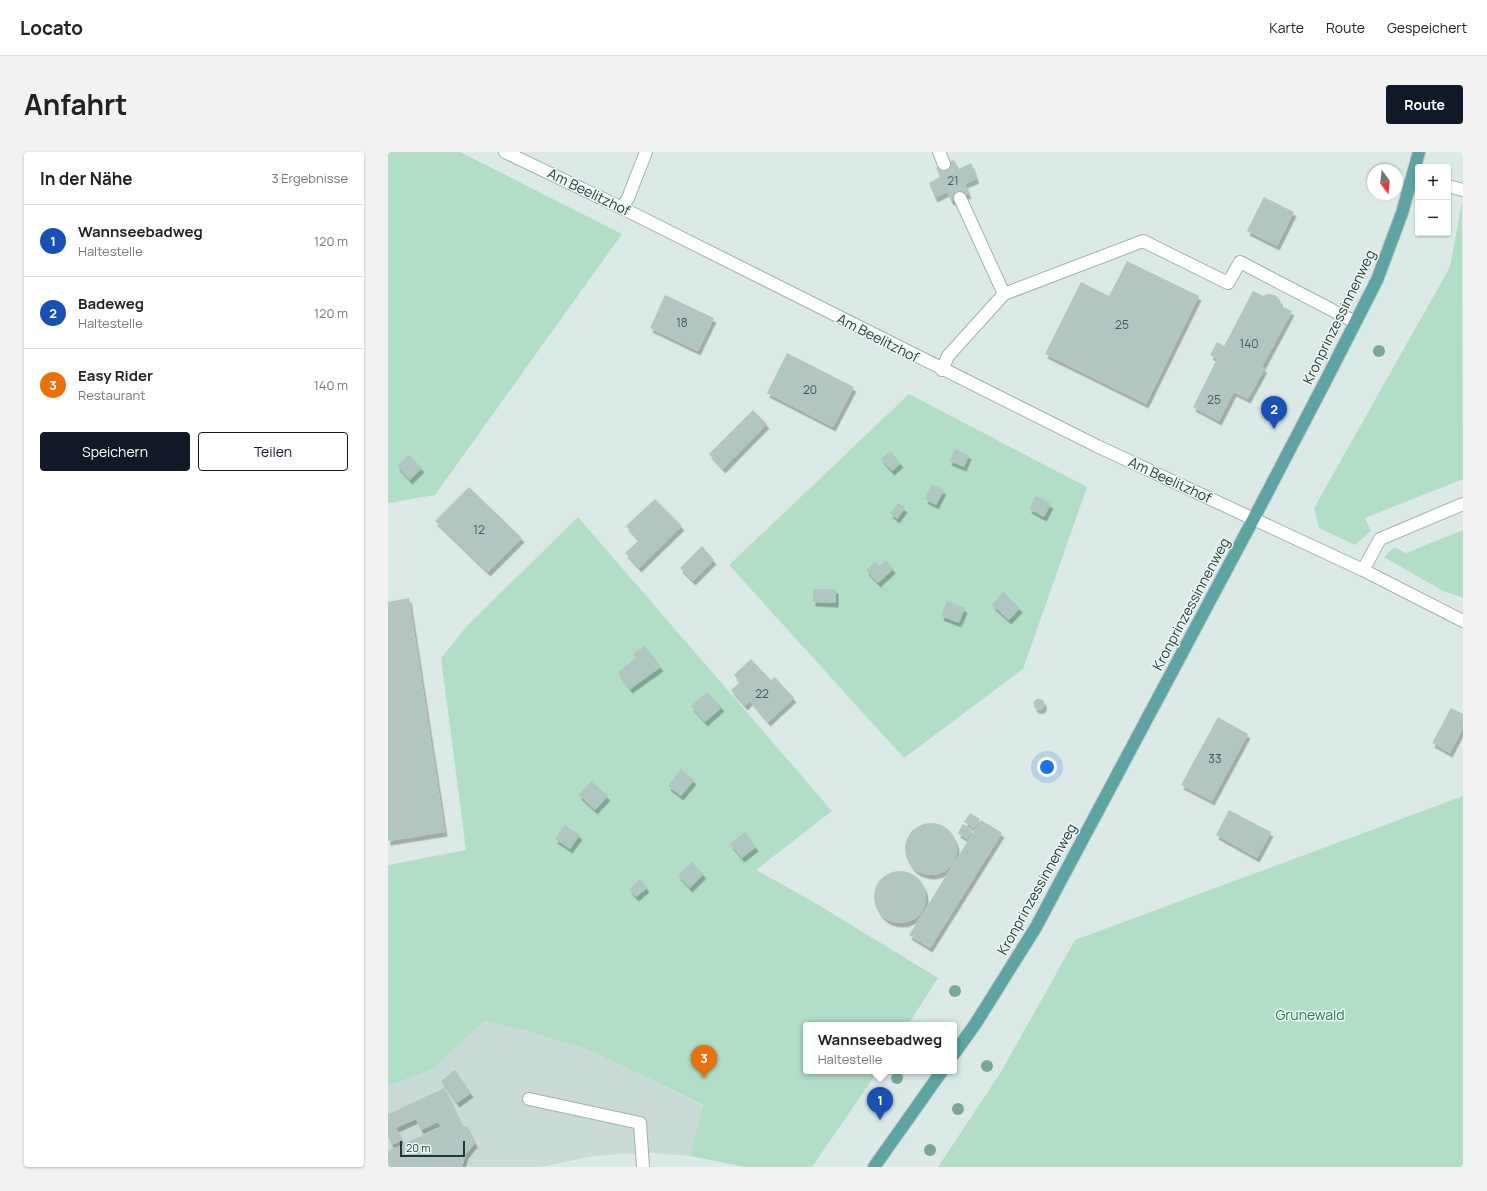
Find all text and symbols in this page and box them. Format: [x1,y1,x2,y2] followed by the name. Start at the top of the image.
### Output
[20,15,83,41] text: Locato
[1269,18,1304,37] text: Karte
[1326,18,1365,37] text: Route
[1387,18,1467,37] text: Gespeichert
[24,85,127,123] text: Anfahrt
[1386,85,1463,124] button: Route
[545,163,634,220] street label: Am Beelitzhof
[1367,164,1403,200] north arrow
[1415,164,1451,236] map controls
[1415,164,1451,200] button: +
[40,167,133,190] text: In der Nähe
[271,169,348,187] text: 3 Ergebnisse
[947,172,959,189] house number: 21
[1415,200,1451,236] button: −
[78,221,203,242] text: Wannseebadweg
[50,232,56,250] text: 1
[314,232,348,250] text: 120 m
[78,242,143,260] text: Haltestelle
[1298,246,1379,387] street label: Kronprinzessinnenweg
[78,293,144,314] text: Badeweg
[49,304,57,322] text: 2
[314,304,348,322] text: 120 m
[834,309,922,366] street label: Am Beelitzhof
[78,314,143,332] text: Haltestelle
[676,314,688,331] house number: 18
[1115,316,1129,333] house number: 25
[1239,335,1259,352] house number: 140
[78,365,153,386] text: Easy Rider
[49,376,57,394] text: 3
[314,376,348,394] text: 140 m
[803,381,817,398] house number: 20
[78,386,145,404] text: Restaurant
[1207,391,1221,408] house number: 25
[1261,396,1287,429] pin: 2
[40,432,190,471] button: Speichern
[198,432,348,471] button: Teilen
[1126,452,1215,507] street label: Am Beelitzhof
[473,521,485,538] house number: 12
[1148,534,1234,673] street label: Kronprinzessinnenweg
[755,685,769,702] house number: 22
[1208,750,1222,767] house number: 33
[1037,757,1057,777] your location
[992,820,1081,958] street label: Kronprinzessinnenweg
[1275,1005,1345,1024] park label: Grunewald
[803,1022,957,1074] popup
[818,1029,942,1050] text: Wannseebadweg
[691,1045,717,1078] pin: 3
[818,1050,882,1068] text: Haltestelle
[867,1087,893,1120] pin: 1
[400,1139,465,1158] scale bar
[406,1140,431,1155] text: 20 m

